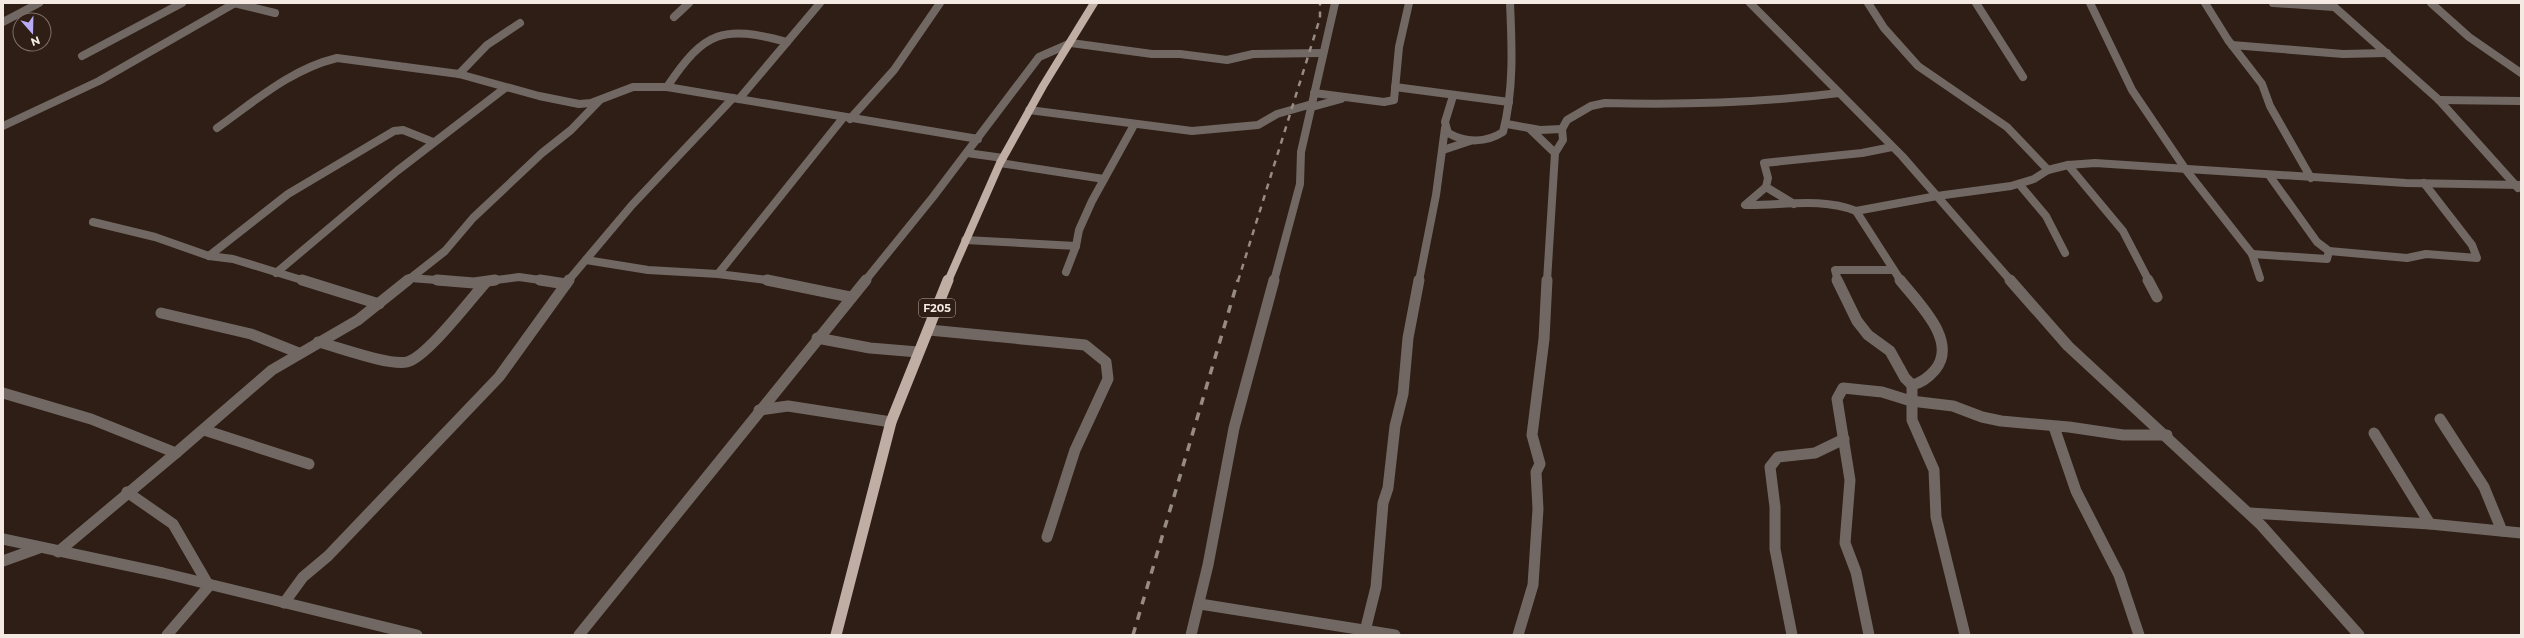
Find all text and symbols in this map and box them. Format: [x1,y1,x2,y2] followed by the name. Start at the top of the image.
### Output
[12,12,52,52] north arrow
[29,33,42,49] text: N
[919,299,955,317] road number: F205

